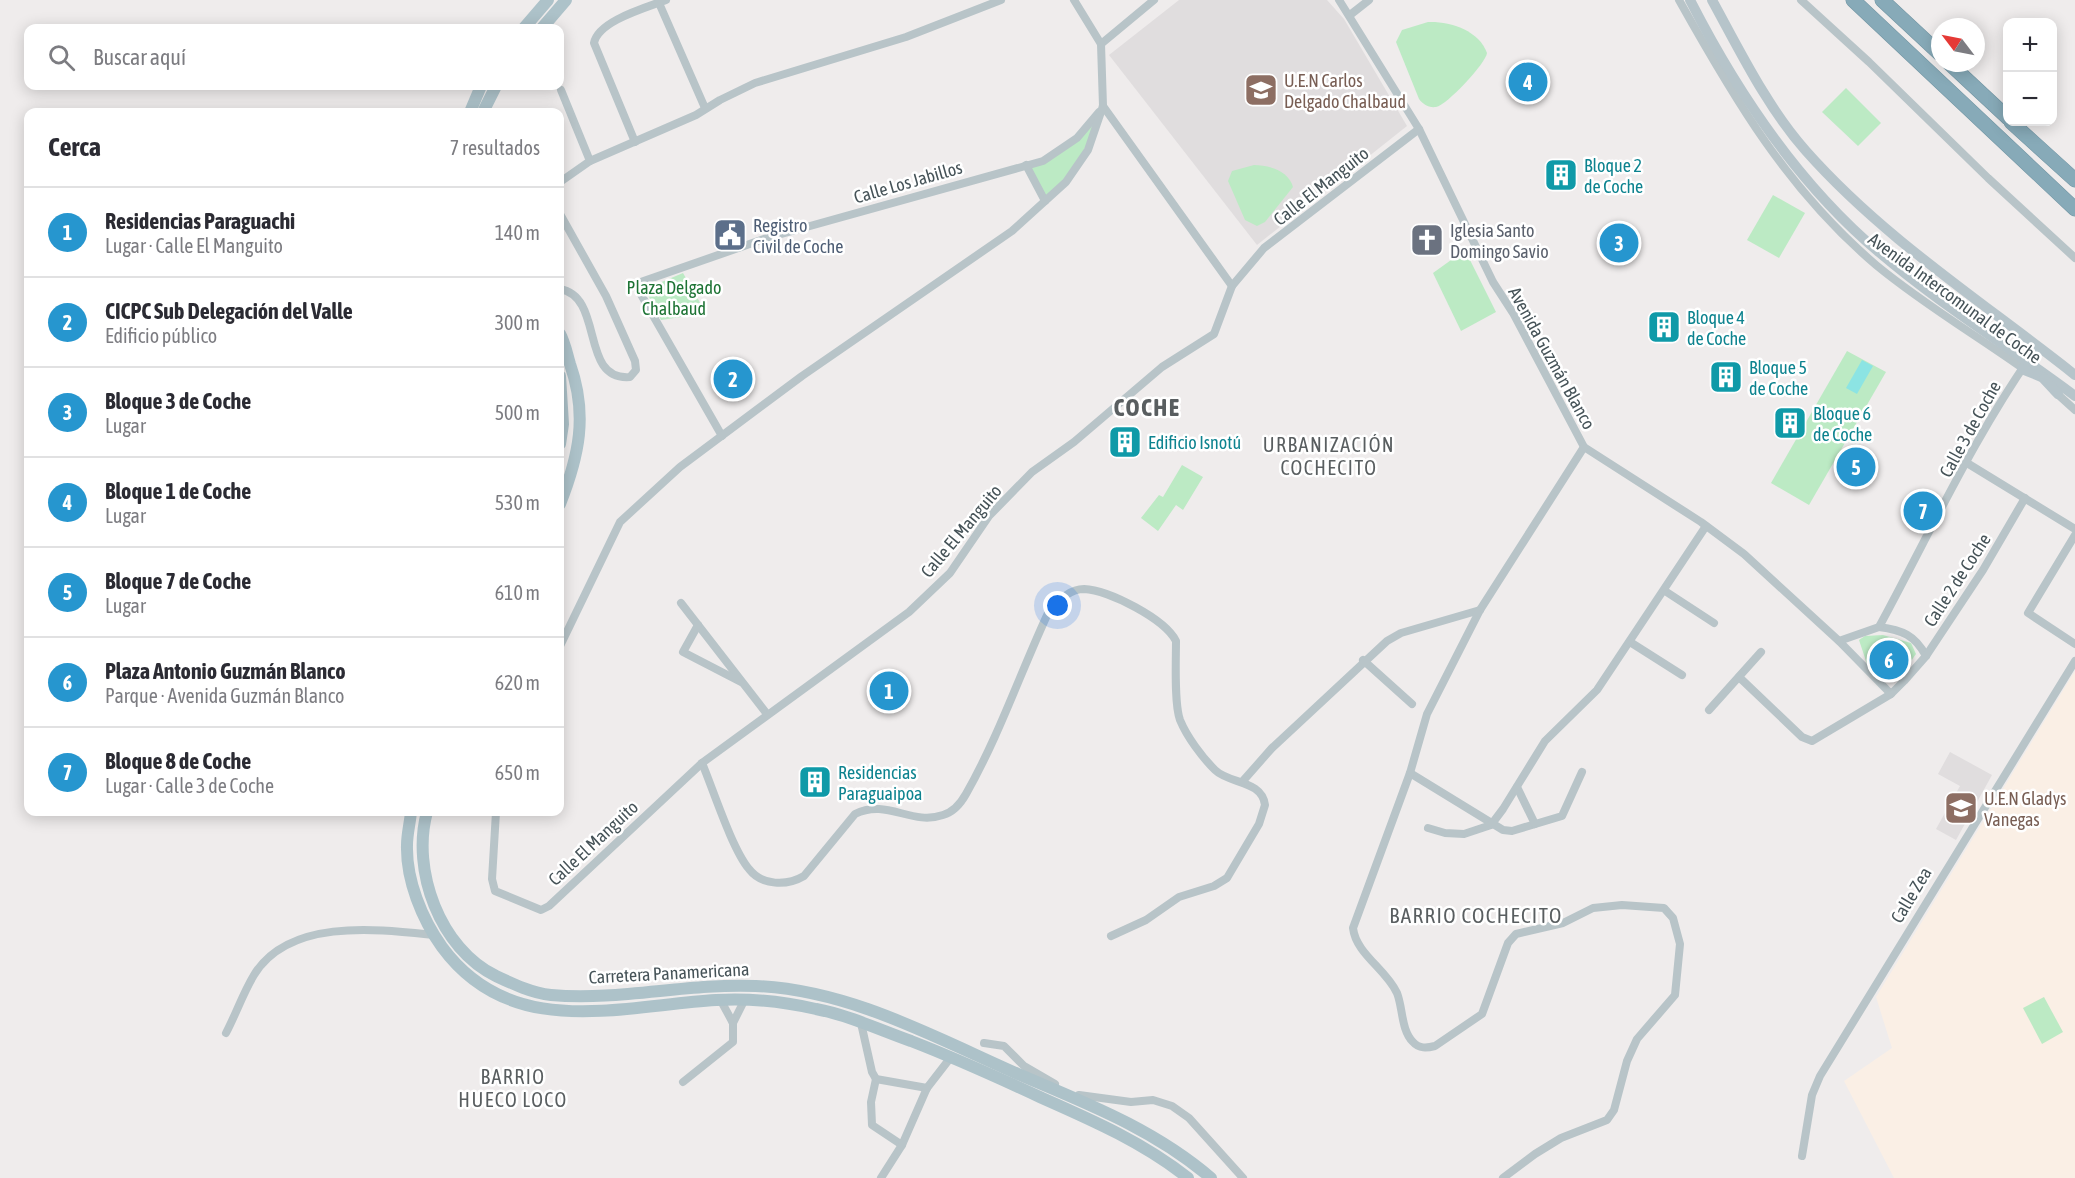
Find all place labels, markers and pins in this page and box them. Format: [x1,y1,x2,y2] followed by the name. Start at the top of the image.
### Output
[1508,60,1547,104] pin: 4
[1284,70,1406,112] place label: U.E.N Carlos Delgado Chalbaud
[1243,72,1279,108] school or university icon: U.E.N Carlos Delgado Chalbaud
[1584,155,1643,197] place label: Bloque 2 de Coche
[1543,157,1579,193] building icon: Bloque 2 de Coche
[753,215,843,257] place label: Registro Civil de Coche
[712,217,748,253] public building icon: Registro Civil de Coche
[1450,220,1549,262] place label: Iglesia Santo Domingo Savio
[1600,220,1638,266] pin: 3
[1409,222,1445,258] church icon: Iglesia Santo Domingo Savio
[1687,307,1746,349] place label: Bloque 4 de Coche
[1646,309,1682,345] building icon: Bloque 4 de Coche
[714,356,752,401] pin: 2
[1749,357,1808,399] place label: Bloque 5 de Coche
[1708,359,1744,395] building icon: Bloque 5 de Coche
[1813,403,1872,445] place label: Bloque 6 de Coche
[1772,405,1808,441] building icon: Bloque 6 de Coche
[1107,424,1143,460] building icon: Edificio Isnotú
[1148,432,1241,453] place label: Edificio Isnotú
[1836,444,1876,490] pin: 5
[1904,488,1942,534] pin: 7
[1870,638,1908,682] pin: 6
[870,668,908,714] pin: 1
[838,762,922,804] place label: Residencias Paraguaipoa
[797,764,833,800] building icon: Residencias Paraguaipoa
[1984,788,2066,830] place label: U.E.N Gladys Vanegas
[1943,790,1979,826] school or university icon: U.E.N Gladys Vanegas

